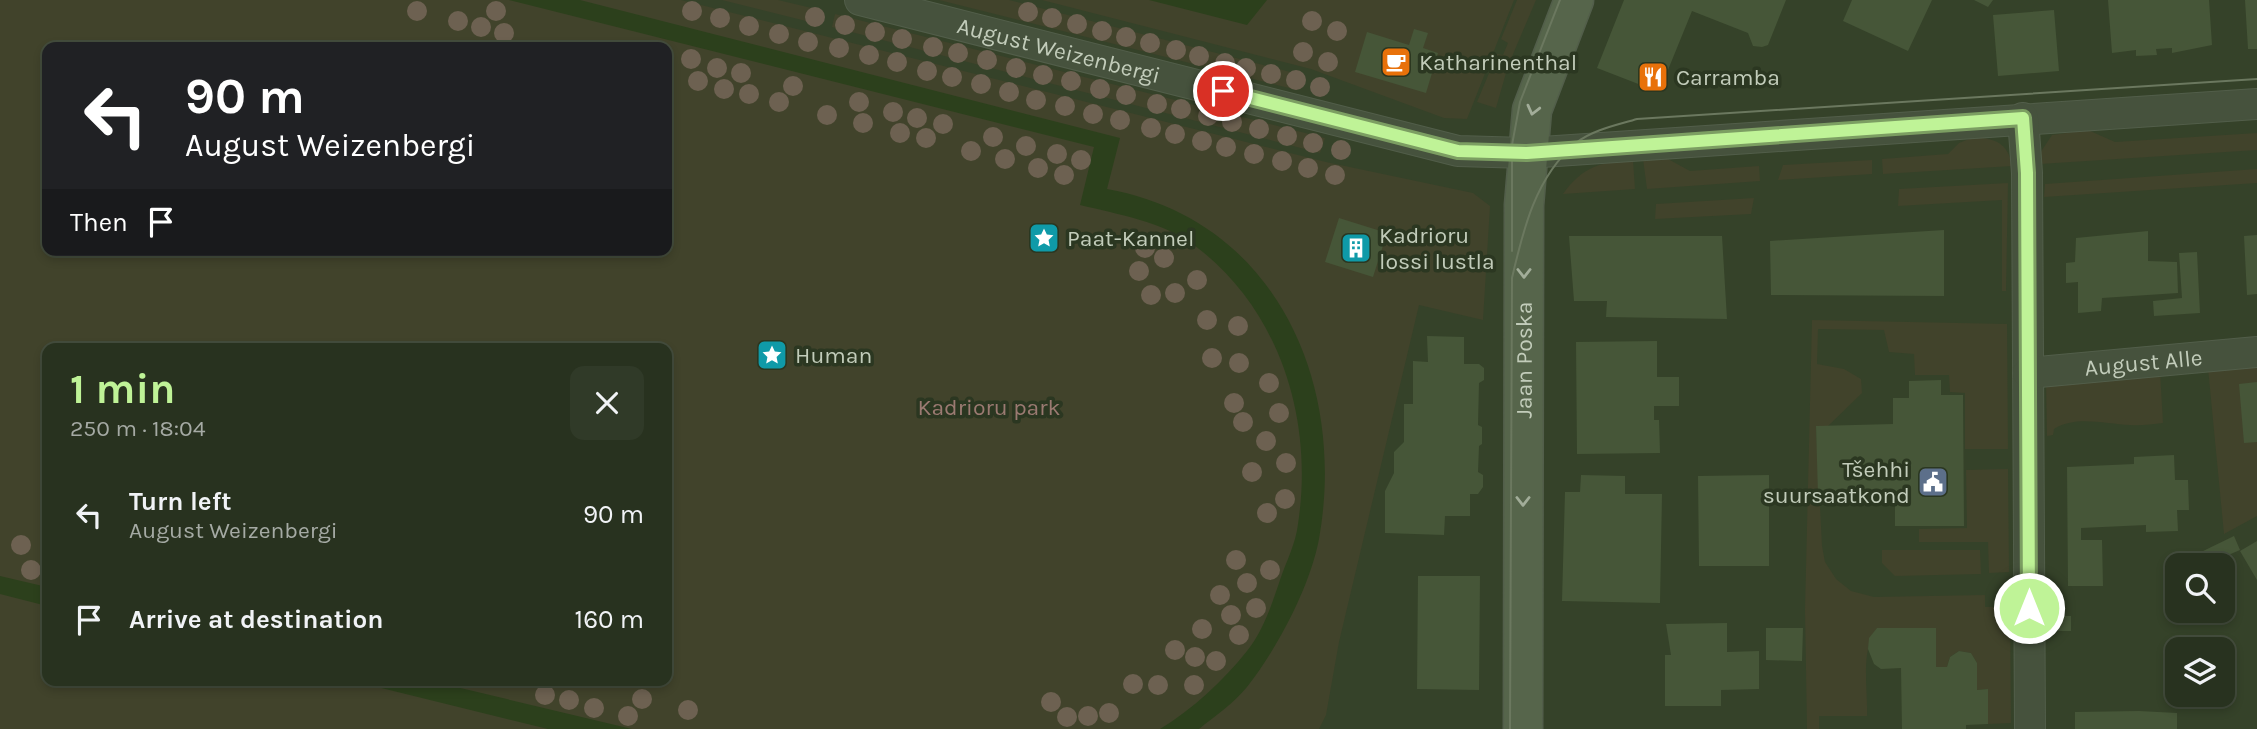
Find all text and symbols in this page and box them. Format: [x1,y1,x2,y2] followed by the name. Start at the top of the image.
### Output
[954,12,1163,89] street label: August Weizenbergi
[1379,45,1413,79] cafe icon: Katharinenthal
[1419,49,1577,76] place label: Katharinenthal
[1636,60,1670,94] restaurant icon: Carramba
[1193,61,1253,121] pin
[1676,64,1780,91] place label: Carramba
[185,68,305,125] text: 90 m
[70,70,161,161] icon: left
[1204,72,1242,110] icon: arrive
[1527,104,1541,116] one-way arrow
[185,127,475,164] text: August Weizenbergi
[142,203,180,241] icon: arrive
[70,207,128,238] text: Then
[1027,221,1061,255] place icon: Paat-Kannel
[1379,222,1495,275] place label: Kadrioru lossi lustla
[1067,225,1194,252] place label: Paat-Kannel
[1339,231,1373,265] building icon: Kadrioru lossi lustla
[1516,269,1532,279] one-way arrow
[1511,301,1538,419] street label: Jaan Poska
[755,338,789,372] place icon: Human
[795,342,872,369] place label: Human
[2083,344,2204,382] street label: August Alle
[70,364,175,414] text: 1 min
[570,366,644,440] button: close
[917,394,1061,421] park label: Kadrioru park
[70,415,206,442] text: 250 m · 18:04
[1763,456,1910,509] place label: Tšehhi suursaatkond
[1916,465,1950,499] public building icon: Tšehhi suursaatkond
[129,486,231,517] text: Turn left
[70,496,108,534] icon: left
[1515,496,1531,507] one-way arrow
[583,499,644,530] text: 90 m
[129,517,338,544] text: August Weizenbergi
[2165,553,2235,707] map controls
[2165,553,2235,623] button: search
[1992,571,2066,645] position arrow
[70,601,108,639] icon: arrive
[129,604,383,635] text: Arrive at destination
[575,604,644,635] text: 160 m
[2165,637,2235,707] button: layers

